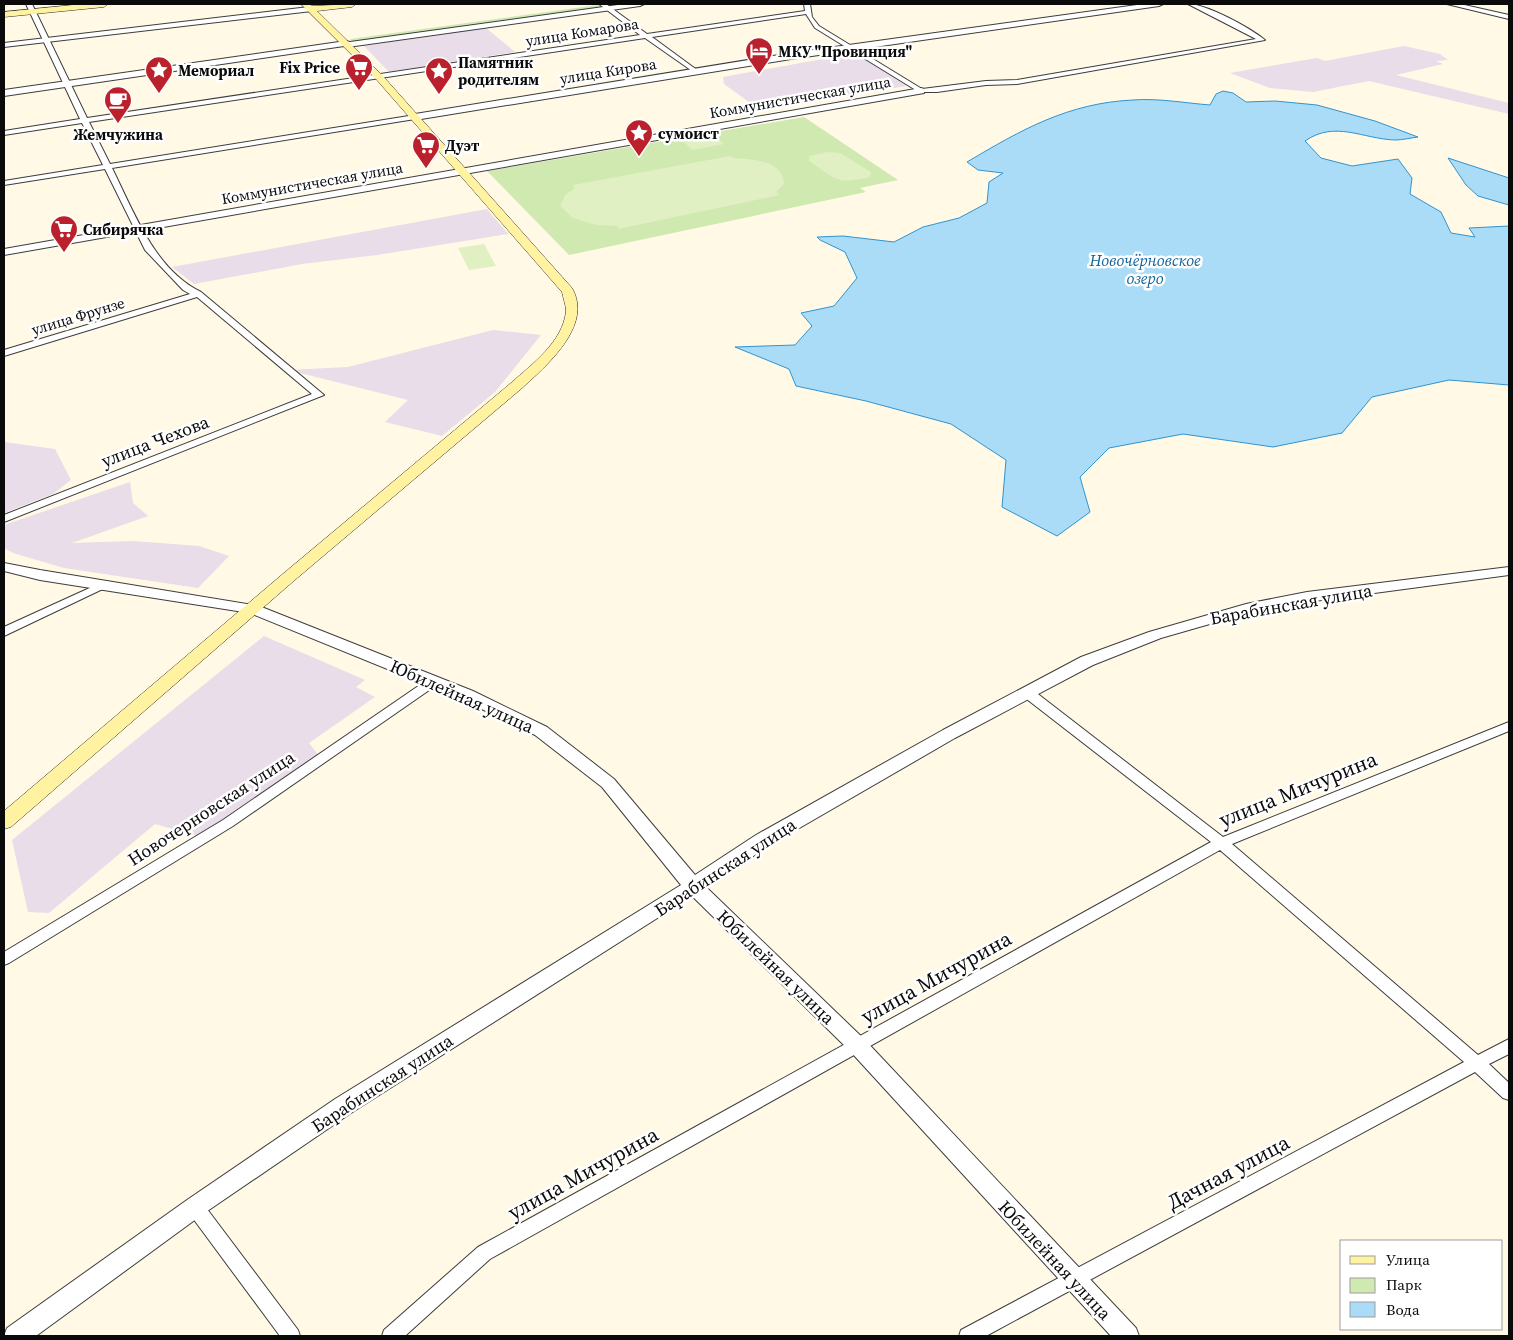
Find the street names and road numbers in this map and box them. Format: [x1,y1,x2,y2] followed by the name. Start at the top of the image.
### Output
[524,13,640,51] street label: улица Комарова
[558,53,658,89] street label: улица Кирова
[708,71,893,123] street label: Коммунистическая улица
[220,157,405,209] street label: Коммунистическая улица
[29,292,127,340] street label: улица Фрунзе
[97,409,213,473] street label: улица Чехова
[1208,577,1375,631] street label: Барабинская улица
[386,653,539,739] street label: Юбилейная улица
[123,744,300,871] street label: Новочерновская улица
[1215,744,1382,834] street label: улица Мичурина
[649,811,801,922] street label: Барабинская улица
[712,904,841,1030] street label: Юбилейная улица
[855,923,1017,1030] street label: улица Мичурина
[306,1027,458,1138] street label: Барабинская улица
[502,1119,664,1226] street label: улица Мичурина
[1162,1127,1295,1216] street label: Дачная улица
[993,1195,1118,1326] street label: Юбилейная улица

